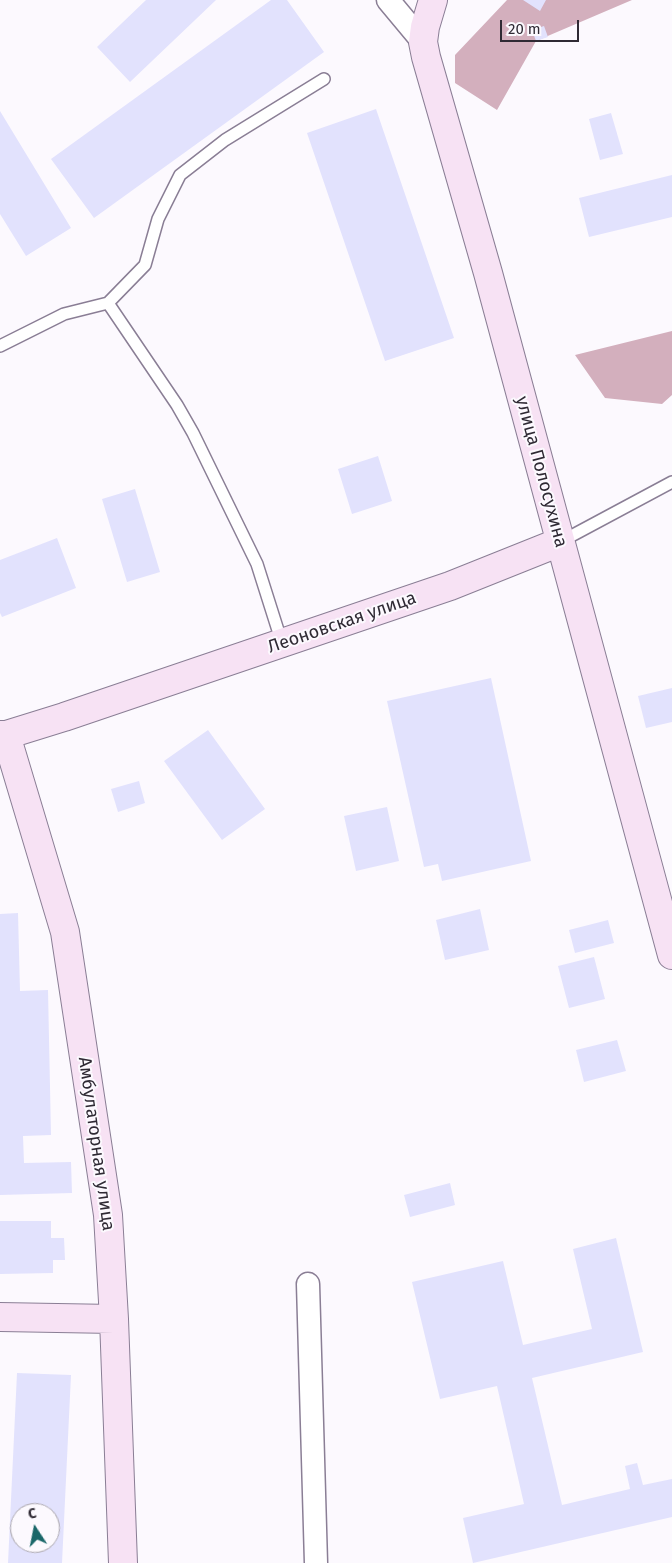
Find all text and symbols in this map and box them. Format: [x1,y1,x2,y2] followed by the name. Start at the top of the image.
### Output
[502,10,581,42] scale bar
[508,20,541,38] text: 20 m
[510,394,572,550] street label: улица Полосухина
[265,587,419,659] street label: Леоновская улица
[73,1056,119,1232] street label: Амбулаторная улица
[10,1503,60,1553] north arrow
[27,1505,38,1523] text: С

